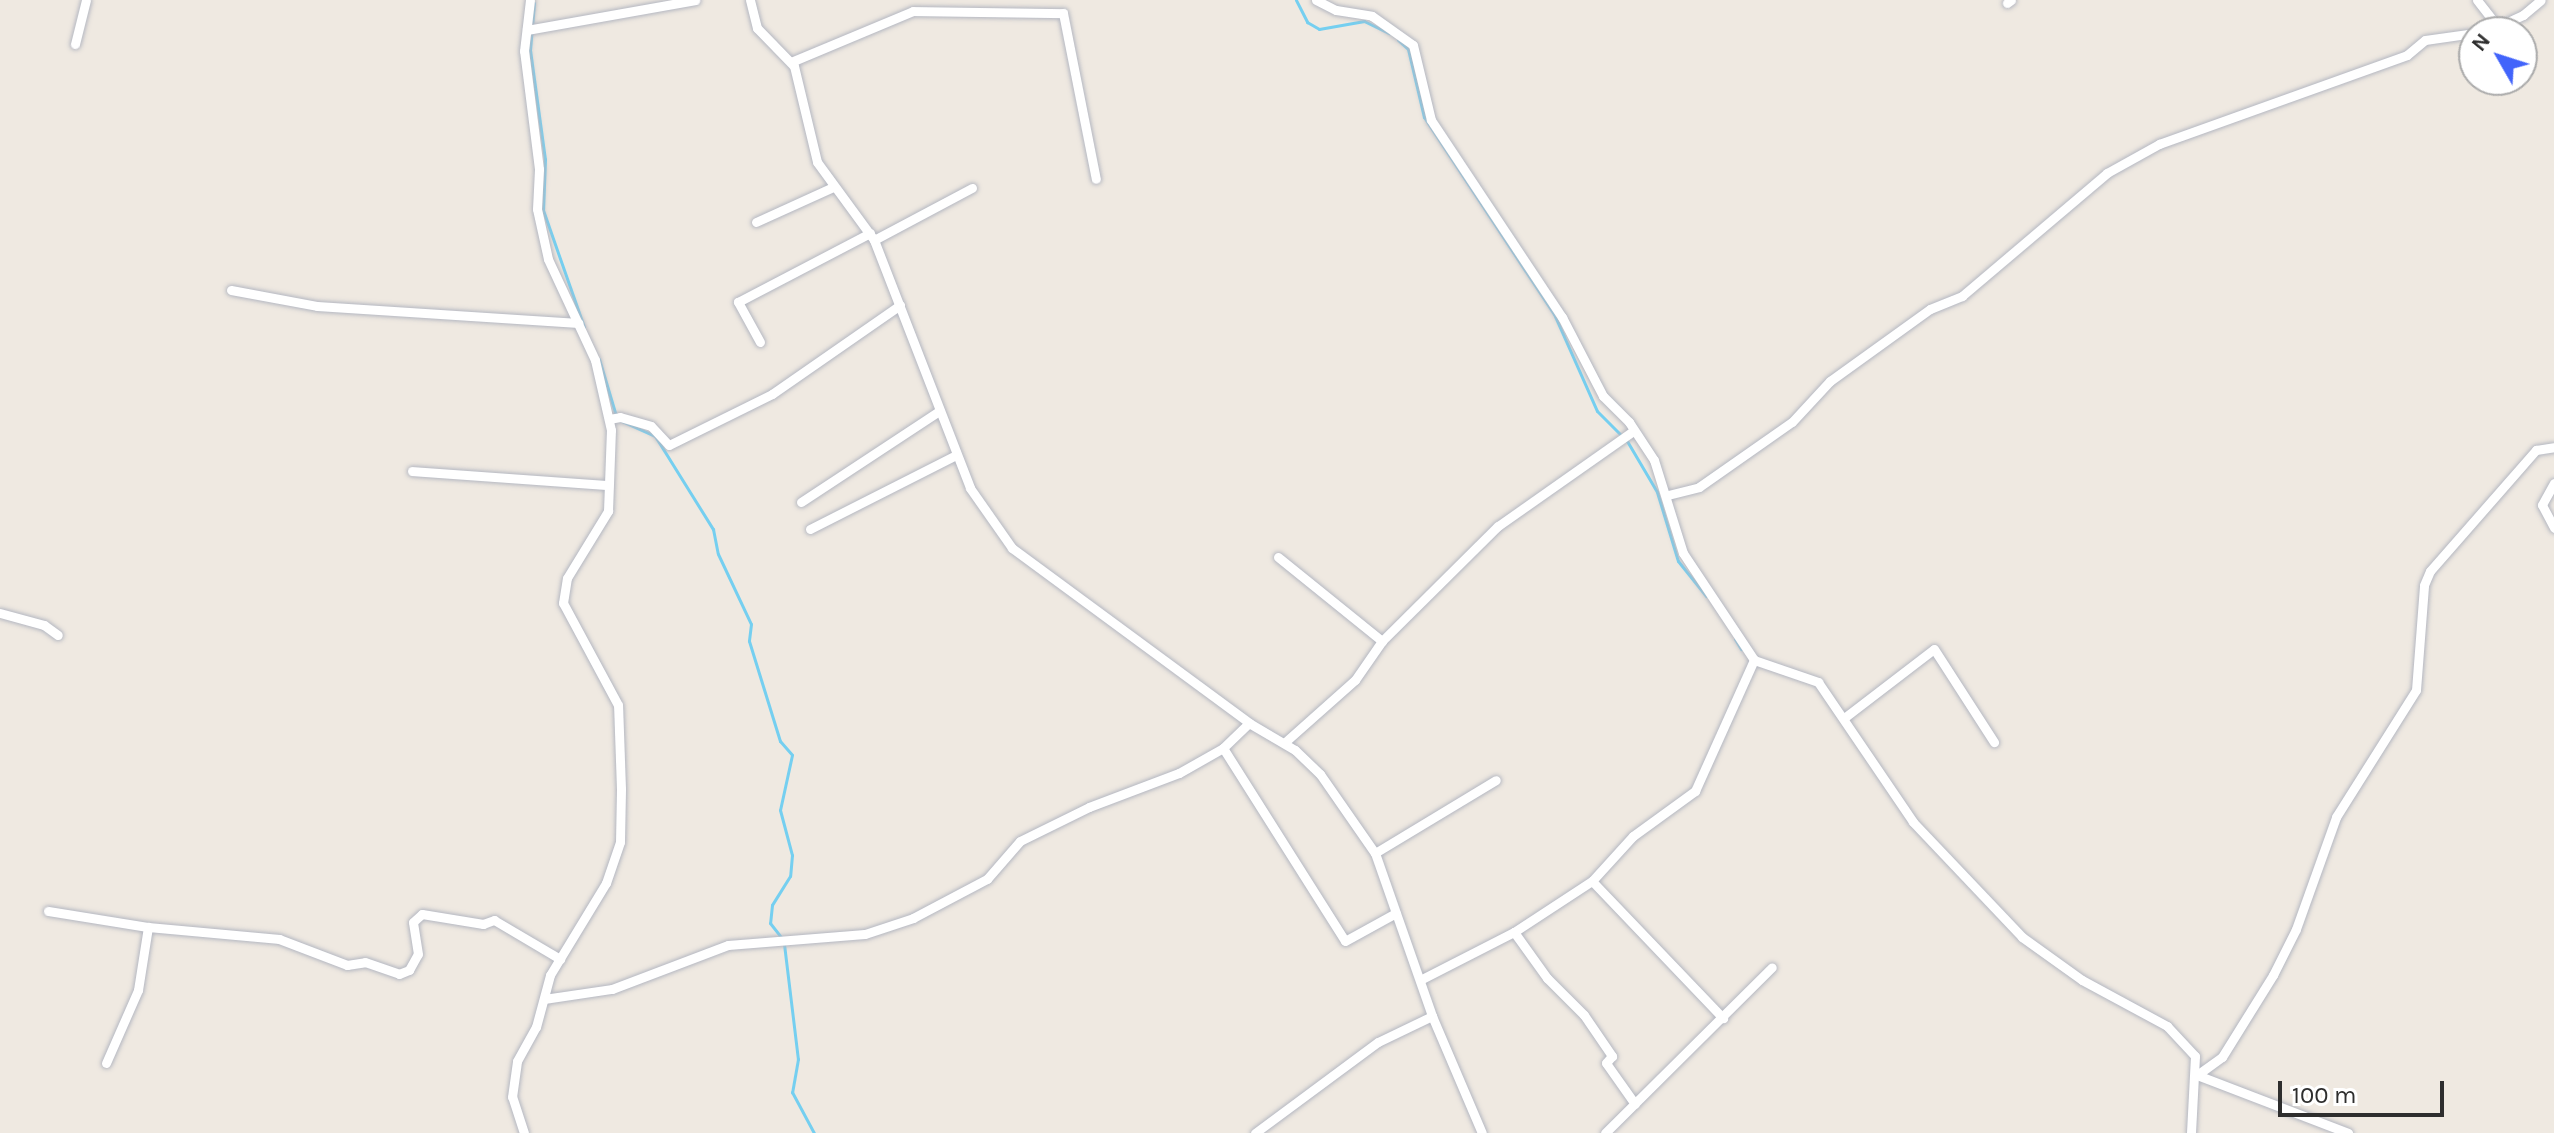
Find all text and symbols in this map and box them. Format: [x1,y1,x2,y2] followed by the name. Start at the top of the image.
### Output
[2458,16,2538,96] north arrow
[2466,28,2496,56] text: N
[2282,1065,2448,1115] scale bar
[2292,1081,2357,1109] text: 100 m

